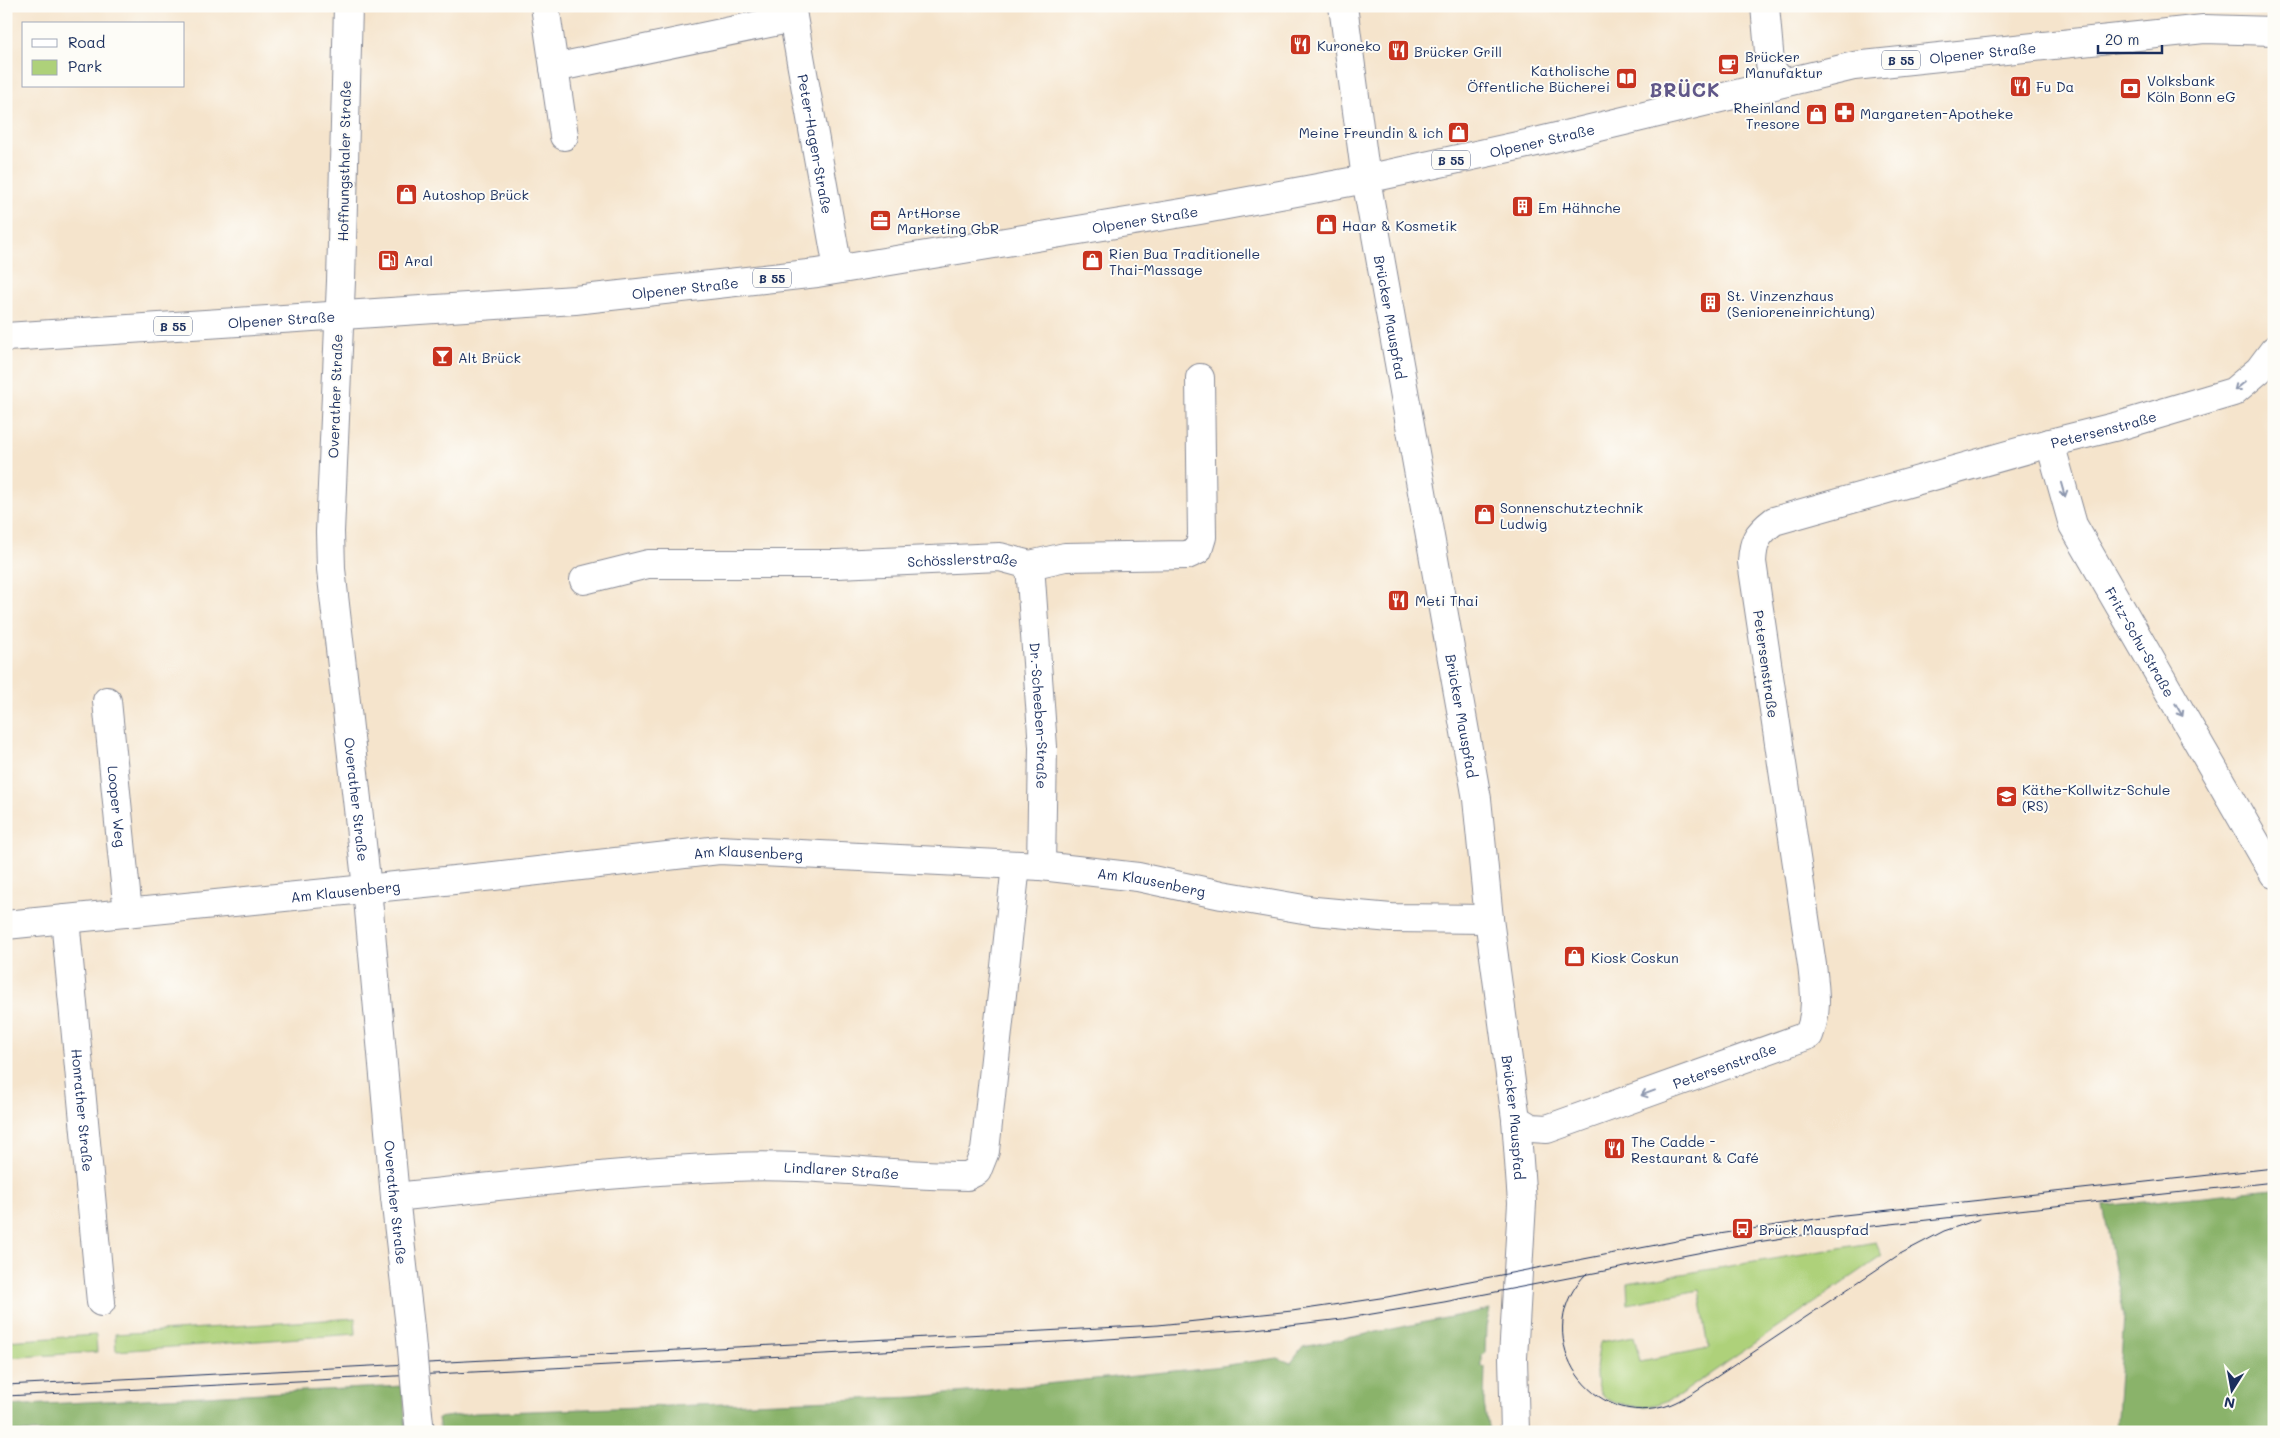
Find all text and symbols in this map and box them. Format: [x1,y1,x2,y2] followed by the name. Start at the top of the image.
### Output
[22,22,185,88] legend
[2098,22,2161,54] scale bar
[2105,29,2139,49] text: 20 m
[68,32,105,52] text: Road
[1289,33,1313,57] restaurant icon: Kuroneko
[1317,36,1381,55] place label: Kuroneko
[1928,37,2037,67] street label: Olpener Straße
[1386,39,1410,63] restaurant icon: Brücker Grill
[1414,42,1502,61] place label: Brücker Grill
[1745,47,1823,82] place label: Brücker Manufaktur
[1882,50,1920,70] road number: B 55
[1717,52,1741,76] cafe icon: Brücker Manufaktur
[68,56,102,76] text: Park
[1467,61,1610,96] place label: Katholische Öffentliche Bücherei
[1614,66,1638,90] library icon: Katholische Öffentliche Bücherei
[2147,71,2236,106] place label: Volksbank Köln Bonn eG
[794,72,837,215] street label: Peter-Hagen-Straße
[2008,74,2032,98] restaurant icon: Fu Da
[2119,76,2143,100] bank icon: Volksbank Köln Bonn eG
[1650,77,1720,102] district label: BRÜCK
[2036,77,2074,96] place label: Fu Da
[333,80,355,242] street label: Hoffnungsthaler Straße
[1734,98,1800,133] place label: Rheinland Tresore
[1832,101,1856,125] pharmacy icon: Margareten-Apotheke
[1804,103,1828,127] shop icon: Rheinland Tresore
[1860,104,2013,123] place label: Margareten-Apotheke
[1488,119,1596,161] street label: Olpener Straße
[1447,120,1471,144] shop icon: Meine Freundin & ich
[1299,123,1443,142] place label: Meine Freundin & ich
[1432,150,1470,170] road number: B 55
[394,182,418,206] shop icon: Autoshop Brück
[422,185,529,204] place label: Autoshop Brück
[1510,195,1534,219] building icon: Em Hähnche
[1538,198,1621,217] place label: Em Hähnche
[1090,201,1199,237] street label: Olpener Straße
[897,203,999,238] place label: ArtHorse Marketing GbR
[869,208,893,232] office icon: ArtHorse Marketing GbR
[1314,213,1338,237] shop icon: Haar & Kosmetik
[1342,216,1457,235] place label: Haar & Kosmetik
[1109,244,1260,279] place label: Rien Bua Traditionelle Thai-Massage
[376,248,400,272] fuel station icon: Aral
[1081,249,1105,273] shop icon: Rien Bua Traditionelle Thai-Massage
[404,251,433,270] place label: Aral
[1370,254,1411,381] street label: Brücker Mauspfad
[753,268,791,288] road number: B 55
[631,272,739,303] street label: Olpener Straße
[1727,286,1875,321] place label: St. Vinzenzhaus (Senioreneinrichtung)
[1699,291,1723,315] building icon: St. Vinzenzhaus (Senioreneinrichtung)
[227,306,336,332] street label: Olpener Straße
[154,316,192,336] road number: B 55
[323,333,347,459] street label: Overather Straße
[430,345,454,369] bar icon: Alt Brück
[458,348,521,367] place label: Alt Brück
[2234,380,2247,391] one-way arrow
[2049,406,2159,452] street label: Petersenstraße
[2059,481,2069,497] one-way arrow
[1500,498,1643,533] place label: Sonnenschutztechnik Ludwig
[1472,503,1496,527] shop icon: Sonnenschutztechnik Ludwig
[907,547,1020,571] street label: Schösslerstraße
[2101,583,2179,700] street label: Fritz-Schu-Straße
[1387,588,1411,612] restaurant icon: Meti Thai
[1415,591,1478,610] place label: Meti Thai
[1749,609,1783,719] street label: Petersenstraße
[1026,642,1053,789] street label: Dr.-Scheeben-Straße
[1442,653,1483,779] street label: Brücker Mauspfad
[2175,703,2185,717] one-way arrow
[341,736,373,862] street label: Overather Straße
[104,765,131,848] street label: Looper Weg
[2022,780,2171,815] place label: Käthe-Kollwitz-Schule (RS)
[1994,785,2018,809] school or university icon: Käthe-Kollwitz-Schule (RS)
[692,840,803,864] street label: Am Klausenberg
[1096,863,1207,901] street label: Am Klausenberg
[290,876,401,906] street label: Am Klausenberg
[1563,945,1587,969] shop icon: Kiosk Coskun
[1591,948,1679,967] place label: Kiosk Coskun
[1670,1038,1779,1093] street label: Petersenstraße
[68,1048,98,1173] street label: Honrather Straße
[1498,1054,1530,1181] street label: Brücker Mauspfad
[1640,1088,1656,1098] one-way arrow
[1631,1132,1759,1167] place label: The Cadde - Restaurant & Café
[1603,1137,1627,1161] restaurant icon: The Cadde - Restaurant & Café
[380,1139,412,1265] street label: Overather Straße
[784,1157,900,1183] street label: Lindlarer Straße
[1731,1217,1755,1241] bus stop icon: Brück Mauspfad
[1759,1220,1869,1239] place label: Brück Mauspfad
[2208,1366,2258,1416] north arrow
[2222,1393,2236,1414] text: N

